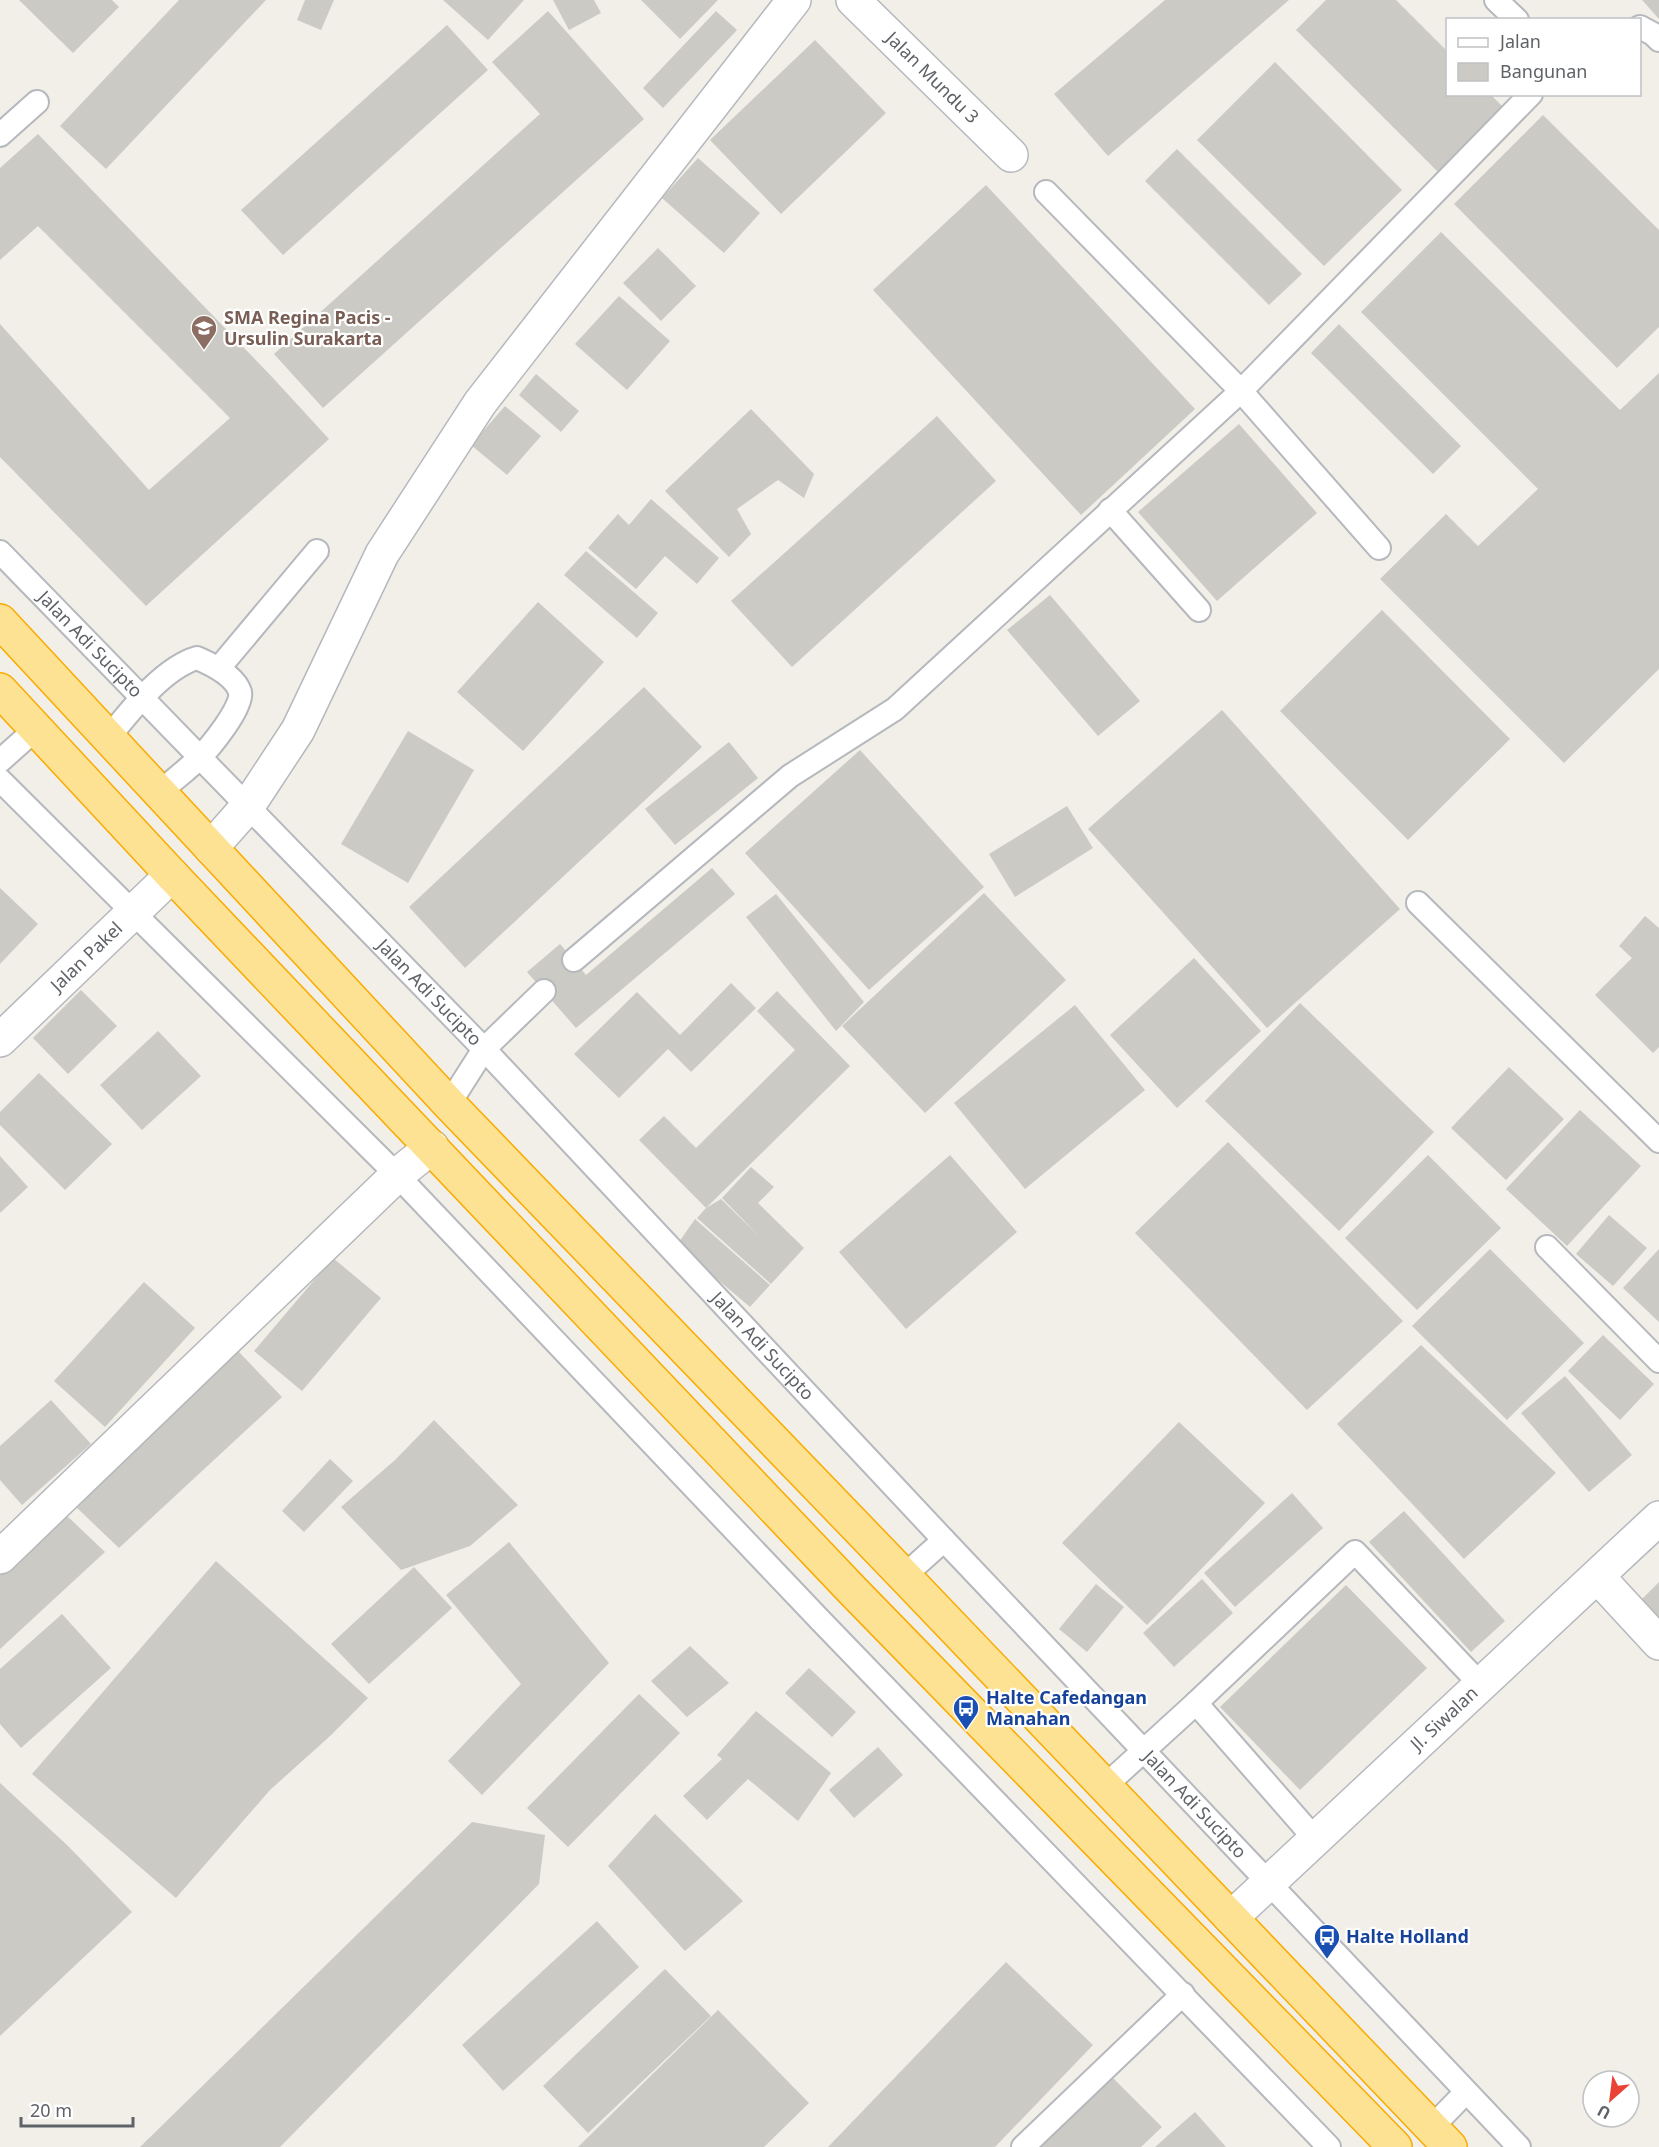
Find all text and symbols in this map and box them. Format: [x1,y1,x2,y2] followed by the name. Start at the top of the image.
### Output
[1446,18,1641,96] legend
[880,25,985,128] street label: Jalan Mundu 3
[1498,29,1541,53] text: Jalan
[1500,59,1587,83] text: Bangunan
[224,305,391,350] place label: SMA Regina Pacis - Ursulin Surakarta
[189,313,219,351] school or university icon: SMA Regina Pacis - Ursulin Surakarta
[32,584,148,702] street label: Jalan Adi Sucipto
[43,916,127,998] street label: Jalan Pakel
[371,932,487,1051] street label: Jalan Adi Sucipto
[705,1285,820,1405] street label: Jalan Adi Sucipto
[1403,1681,1482,1757] street label: Jl. Siwalan
[986,1685,1147,1730] place label: Halte Cafedangan Manahan
[951,1693,981,1731] bus stop icon: Halte Cafedangan Manahan
[1137,1743,1252,1863] street label: Jalan Adi Sucipto
[1312,1922,1342,1960] bus stop icon: Halte Holland
[1346,1924,1469,1948] place label: Halte Holland
[1581,2069,1641,2129] north arrow
[21,2090,134,2128] scale bar
[30,2098,72,2122] text: 20 m
[1593,2100,1614,2125] text: U

